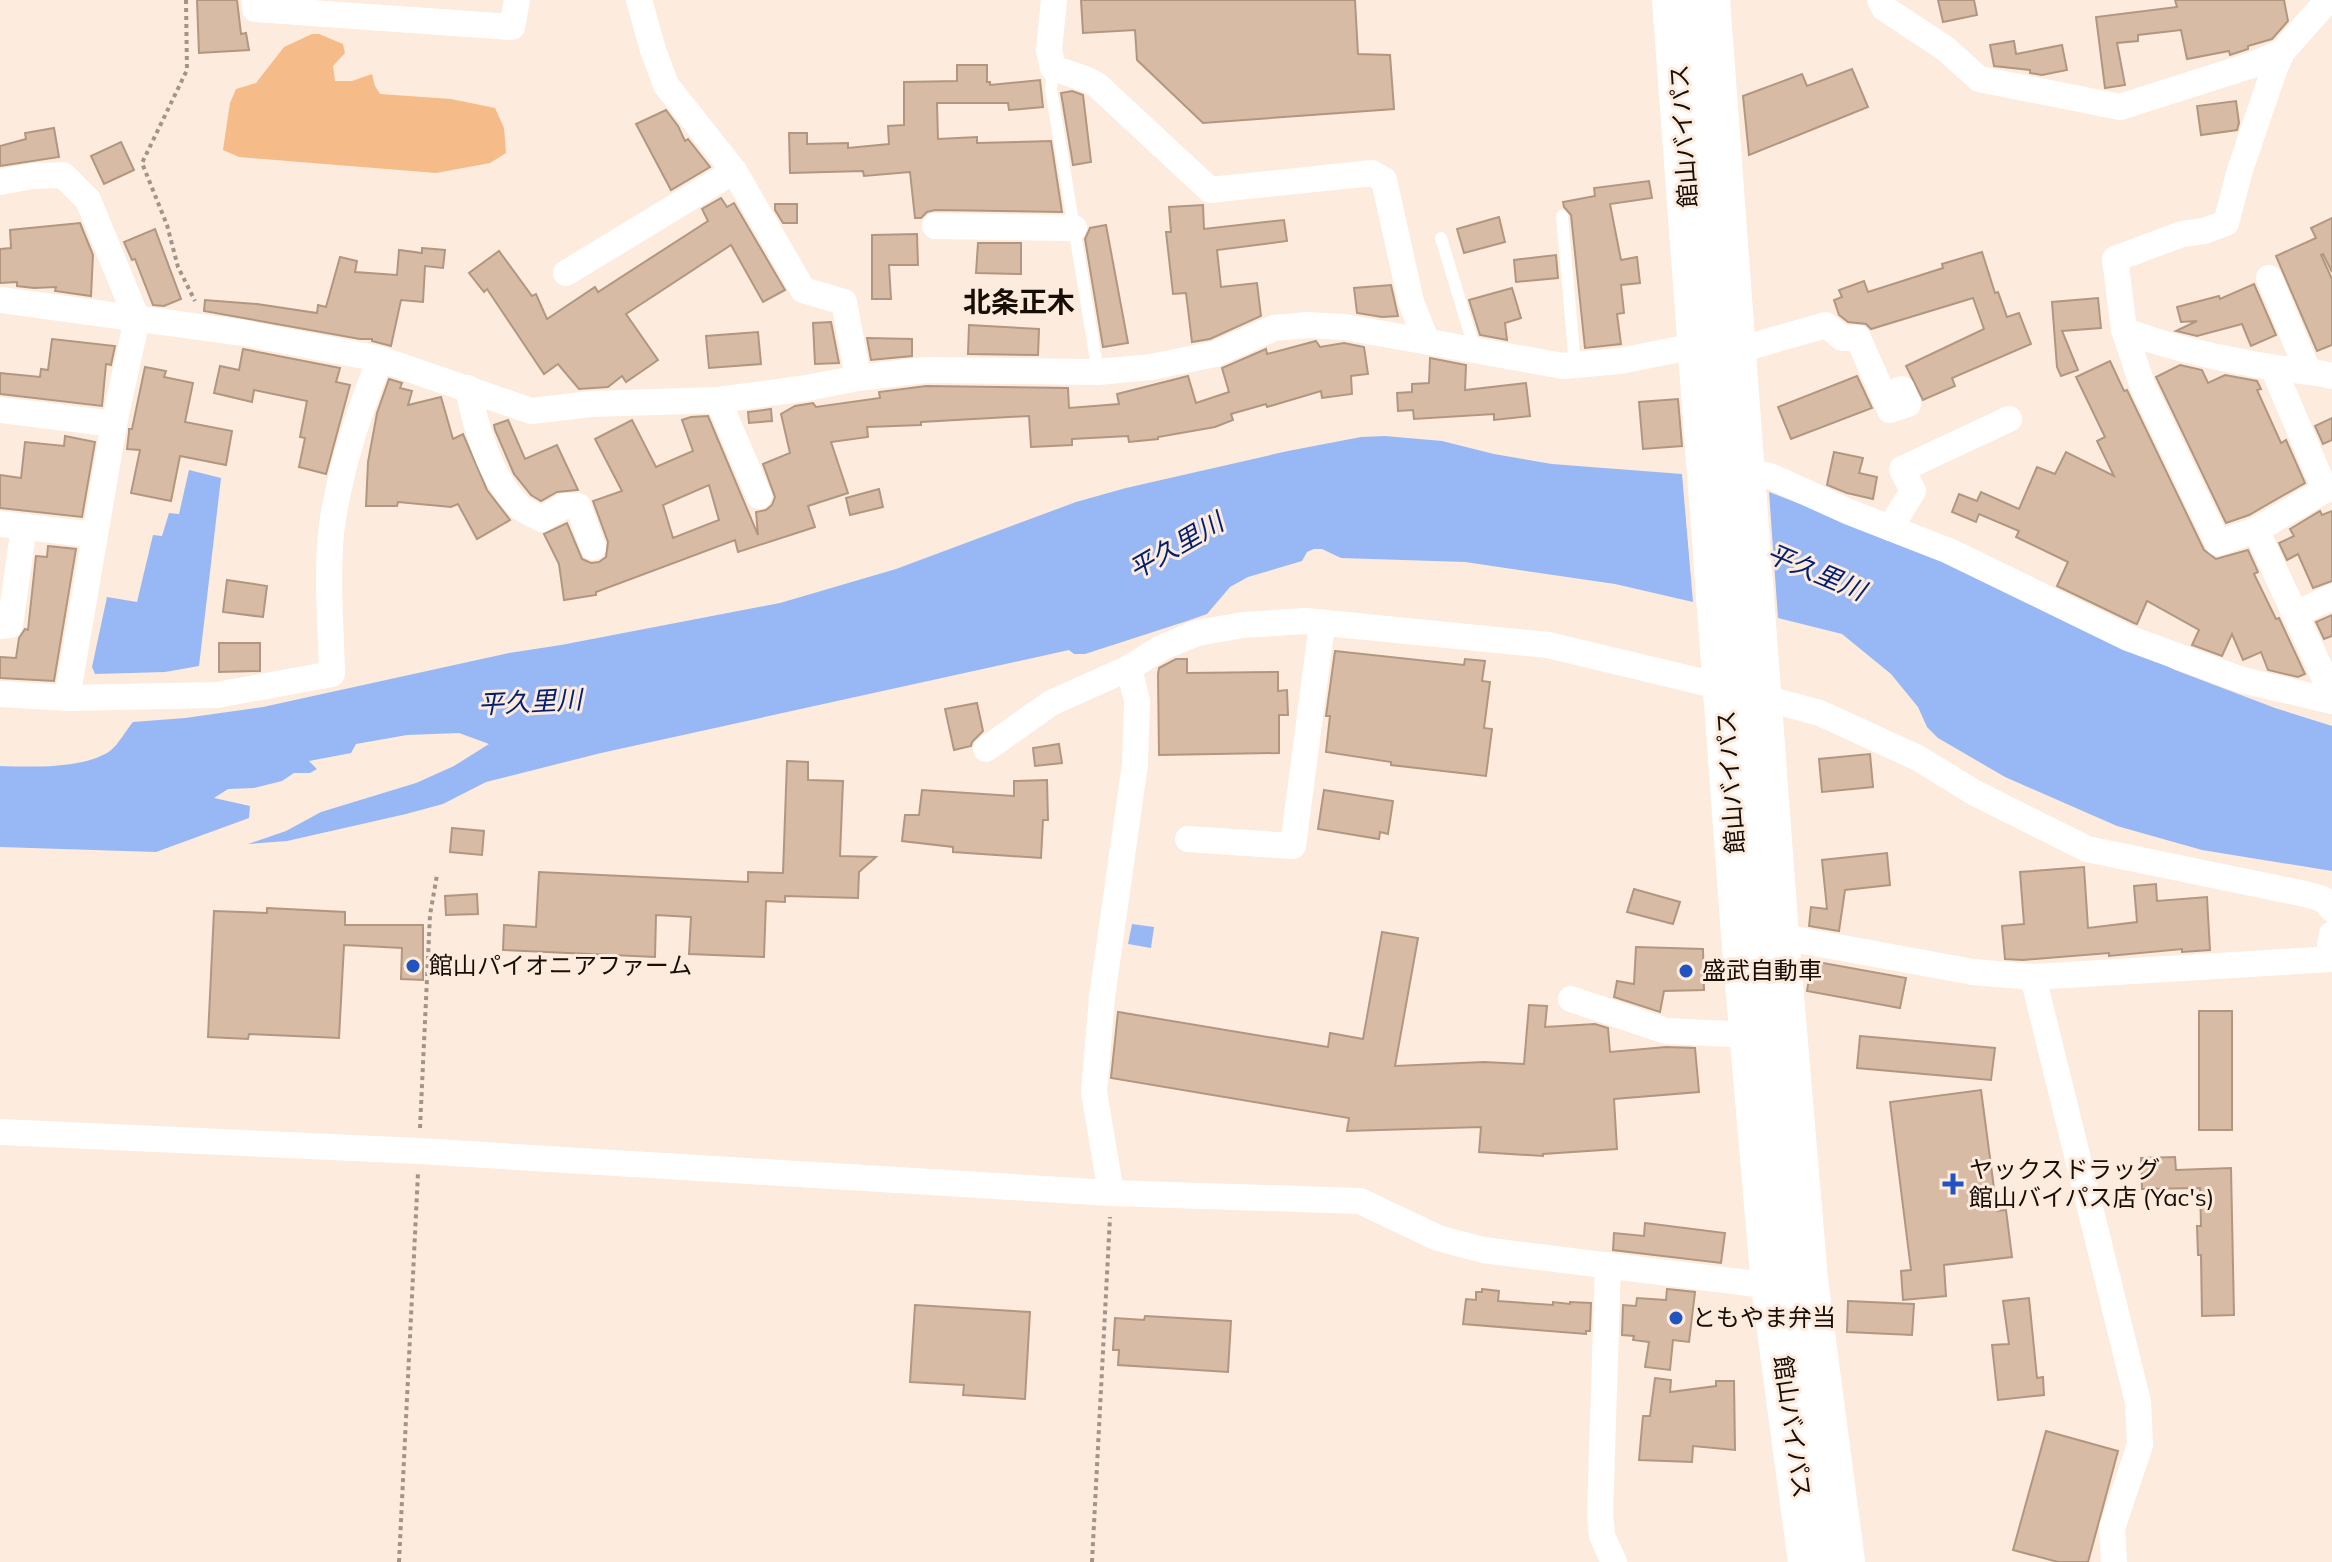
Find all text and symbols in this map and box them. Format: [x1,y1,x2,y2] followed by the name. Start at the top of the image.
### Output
[1663,63,1703,209] street label: 館山バイパス
[963,284,1075,319] district label: 北条正木
[1122,504,1232,586] water label: 平久里川
[1762,536,1873,608] water label: 平久里川
[477,682,586,721] water label: 平久里川
[1710,709,1750,855] street label: 館山バイパス
[429,950,692,980] place label: 館山パイオニアファーム
[1702,955,1822,985] place label: 盛武自動車
[404,957,422,975] marker: 館山パイオニアファーム
[1677,962,1695,980] marker: 盛武自動車
[1969,1154,2214,1212] place label: ヤックスドラッグ 館山バイパス店 (Yac's)
[1944,1175,1962,1193] marker: ヤックスドラッグ 館山バイパス店 (Yac's)
[1692,1302,1836,1332] place label: ともやま弁当
[1667,1309,1685,1327] marker: ともやま弁当
[1768,1354,1818,1500] street label: 館山バイパス

